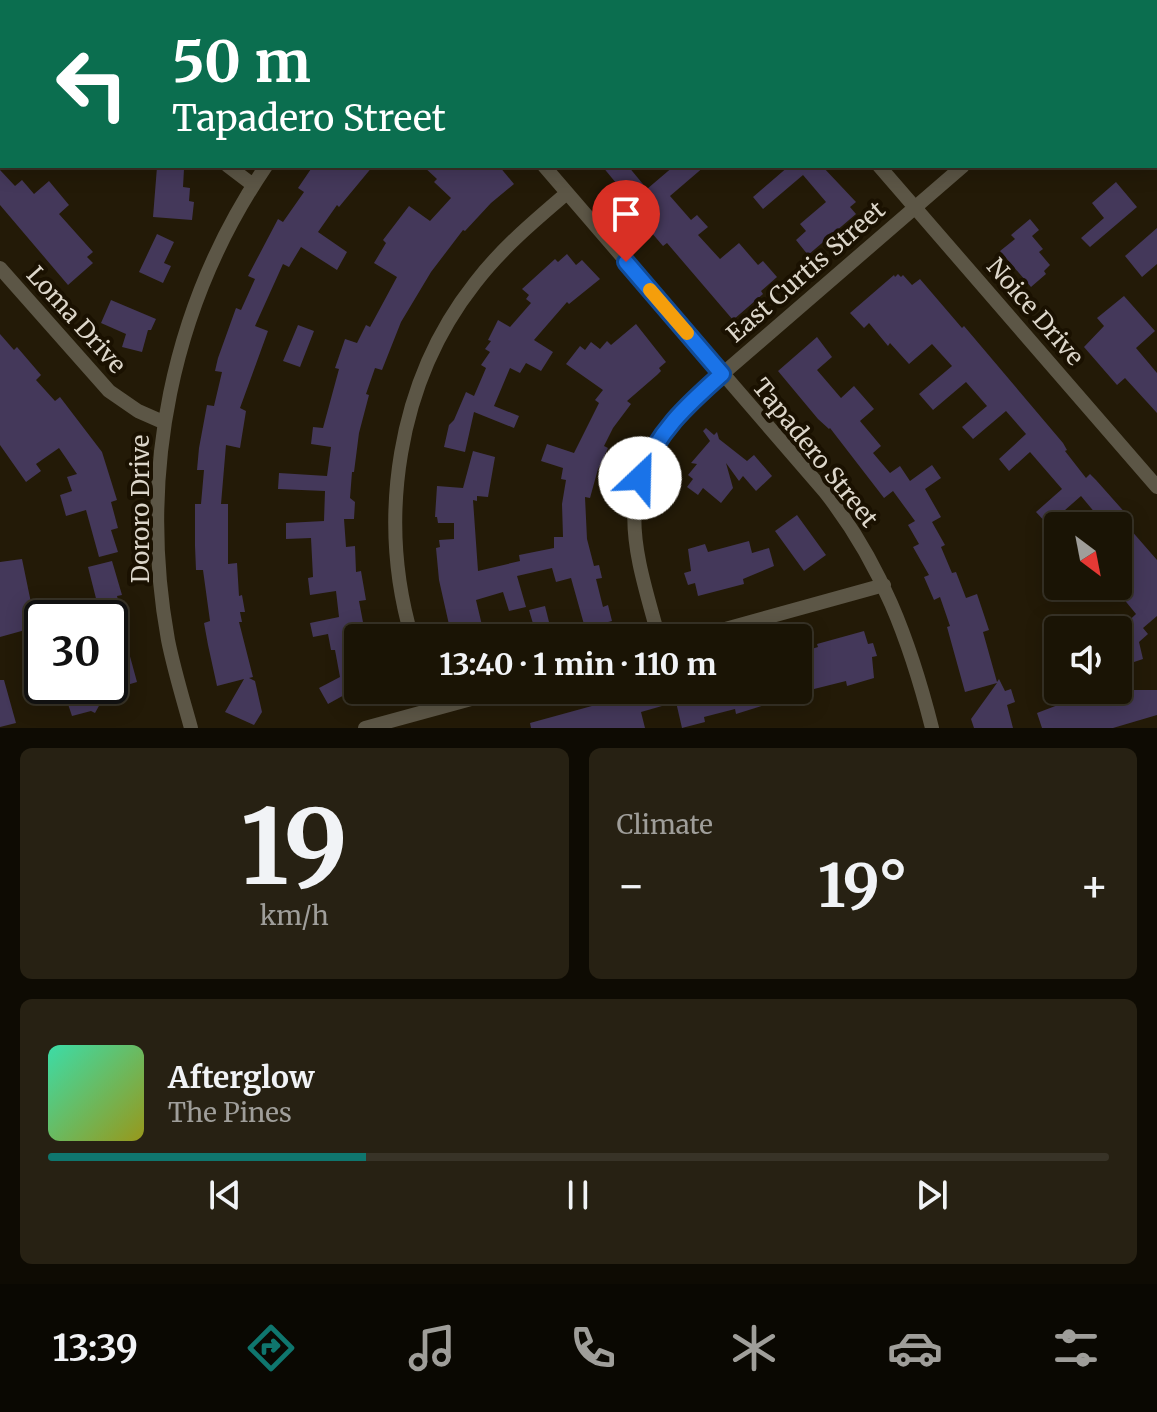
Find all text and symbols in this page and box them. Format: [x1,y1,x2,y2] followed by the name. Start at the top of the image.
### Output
[172,27,311,97] text: 50 m
[40,32,144,136] icon: left
[172,96,446,141] text: Tapadero Street
[592,180,660,262] pin
[604,192,648,236] icon: arrive
[720,194,892,349] street label: East Curtis Street
[980,252,1090,372] street label: Noice Drive
[20,260,133,380] street label: Loma Drive
[746,372,885,534] street label: Tapadero Street
[125,435,156,583] street label: Dororo Drive
[598,436,682,520] position arrow
[1044,512,1132,600] north arrow
[1044,512,1132,704] map controls
[24,600,128,704] speed limit sign: 30
[1044,616,1132,704] button: sound
[439,645,717,683] text: 13:40 · 1 min · 110 m
[241,782,348,912] text: 19
[617,808,713,841] text: Climate
[818,848,908,923] text: 19°
[617,858,646,913] text: −
[1080,858,1109,913] text: +
[260,899,329,932] text: km/h
[168,1058,315,1096] text: Afterglow
[168,1096,292,1129] text: The Pines
[203,1173,247,1217] icon: previous
[556,1173,600,1217] icon: pause
[910,1173,954,1217] icon: next
[243,1320,299,1376] icon: directions
[404,1320,460,1376] icon: music
[565,1320,621,1376] icon: phone
[726,1320,782,1376] icon: climate
[887,1320,943,1376] icon: car
[1048,1320,1104,1376] icon: filters
[53,1326,138,1371] text: 13:39

